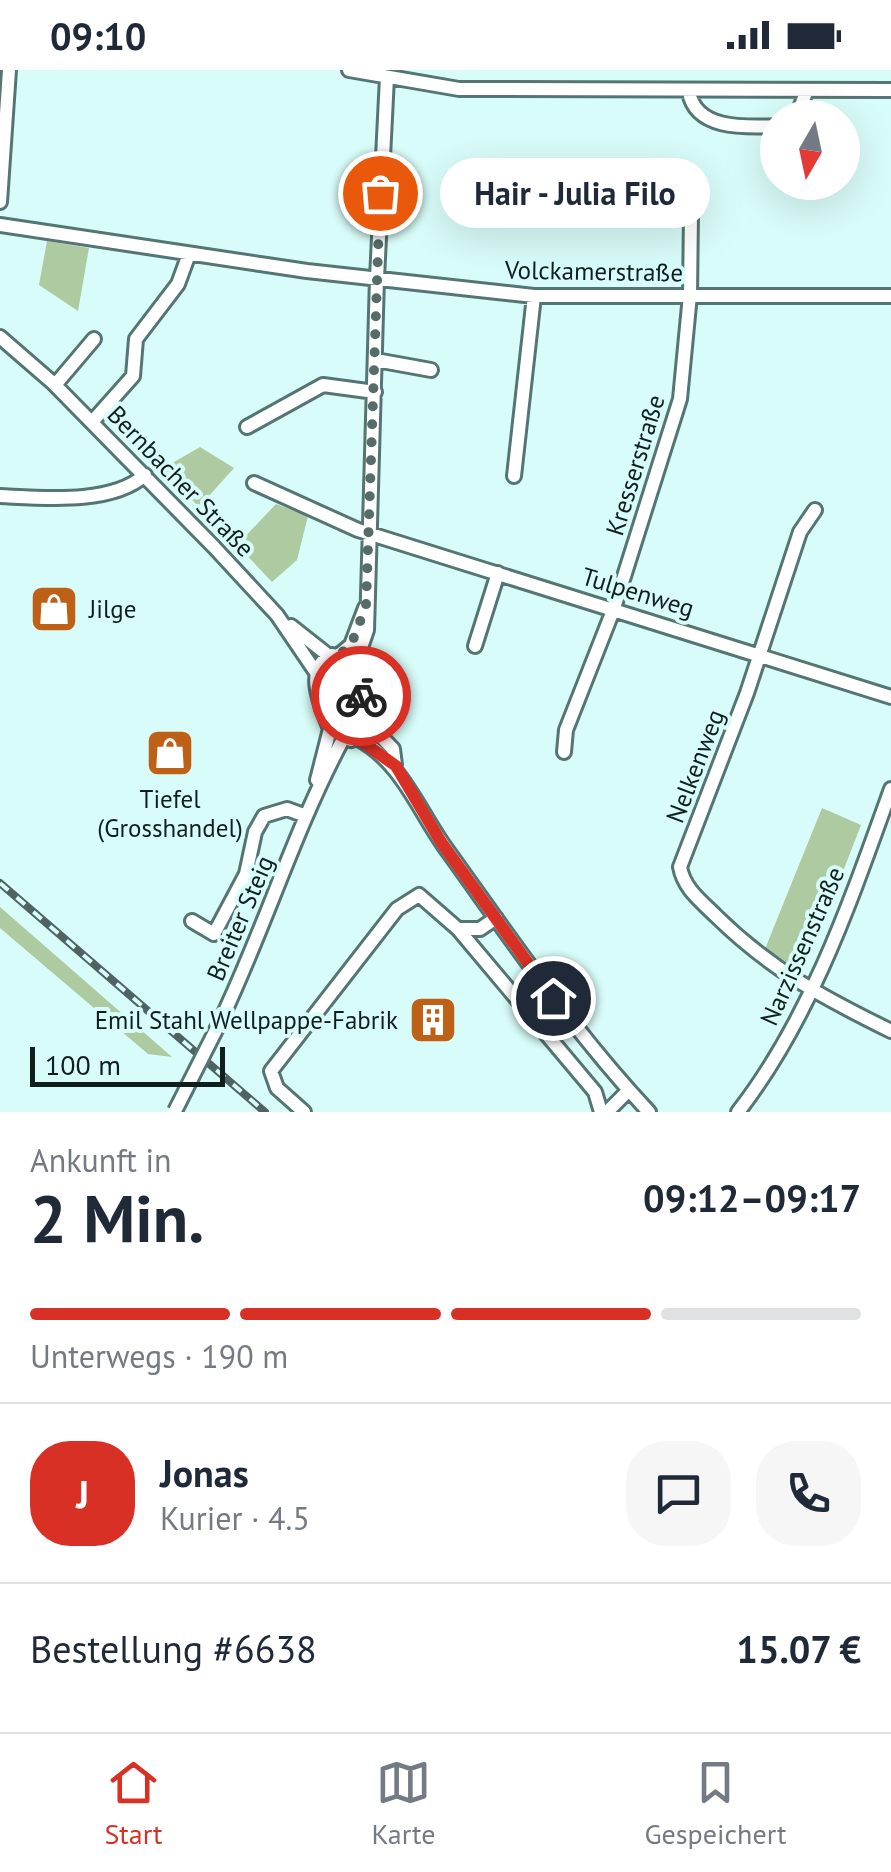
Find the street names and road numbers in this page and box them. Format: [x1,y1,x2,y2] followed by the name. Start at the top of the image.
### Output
[504,253,683,289] street label: Volckamerstraße
[598,391,672,539] street label: Kresserstraße
[101,399,261,563] street label: Bernbacher Straße
[578,560,698,624] street label: Tulpenweg
[659,705,731,827] street label: Nelkenweg
[199,851,281,985] street label: Breiter Steig
[753,862,851,1030] street label: Narzissenstraße

